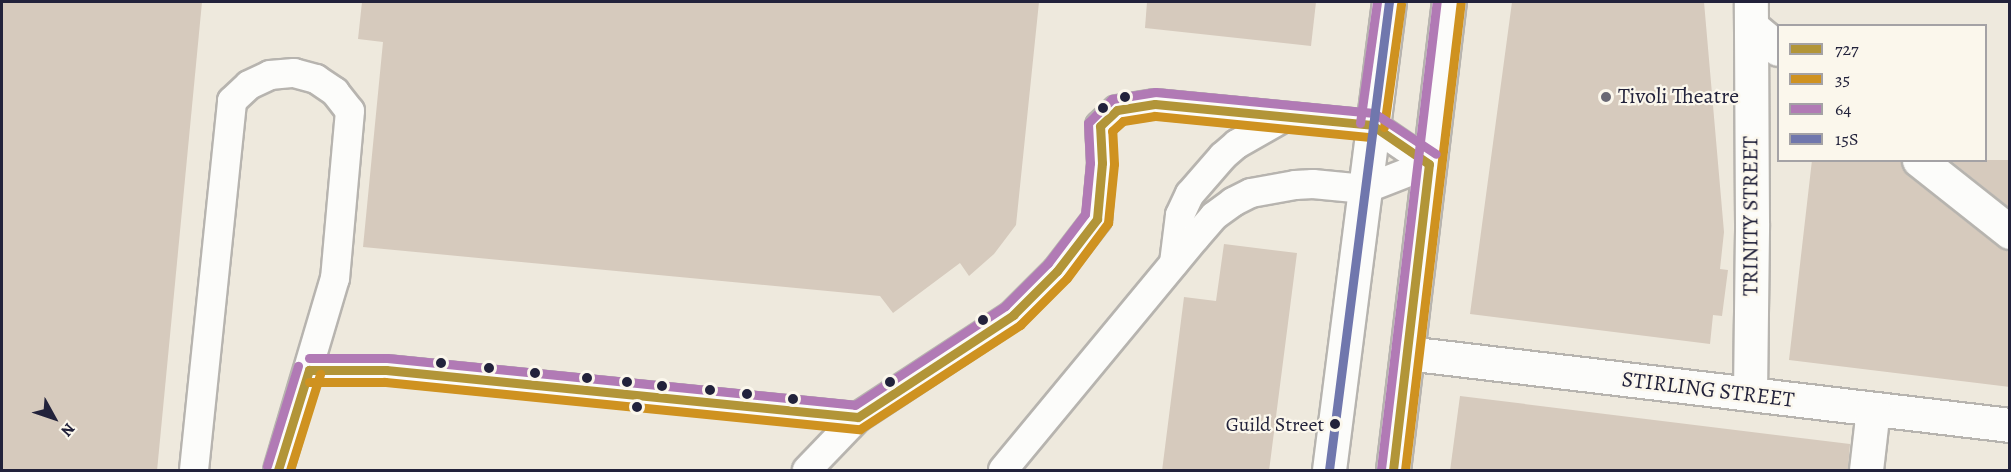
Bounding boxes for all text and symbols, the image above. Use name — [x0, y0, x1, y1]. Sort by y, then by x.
legend — [1777, 24, 1987, 162]
text: 727 — [1835, 37, 1859, 61]
text: 35 — [1835, 67, 1850, 91]
place label: Tivoli Theatre — [1618, 84, 1739, 110]
marker: Tivoli Theatre — [1599, 90, 1613, 104]
unlabelled marker — [1119, 91, 1131, 103]
text: 64 — [1835, 97, 1851, 121]
unlabelled marker — [1097, 102, 1109, 114]
text: 15S — [1835, 127, 1858, 151]
street label: TRINITY STREET — [1738, 136, 1764, 296]
unlabelled marker — [977, 314, 989, 326]
unlabelled marker — [435, 357, 447, 369]
unlabelled marker — [483, 362, 495, 374]
street label: STIRLING STREET — [1620, 366, 1796, 414]
unlabelled marker — [529, 367, 541, 379]
unlabelled marker — [581, 372, 593, 384]
unlabelled marker — [621, 376, 633, 388]
unlabelled marker — [884, 376, 896, 388]
unlabelled marker — [656, 380, 668, 392]
unlabelled marker — [704, 384, 716, 396]
north arrow — [24, 388, 84, 448]
unlabelled marker — [741, 388, 753, 400]
unlabelled marker — [787, 393, 799, 405]
unlabelled marker — [631, 401, 643, 413]
place label: Guild Street — [1226, 412, 1324, 436]
text: N — [56, 418, 80, 441]
marker: Guild Street — [1329, 418, 1341, 430]

